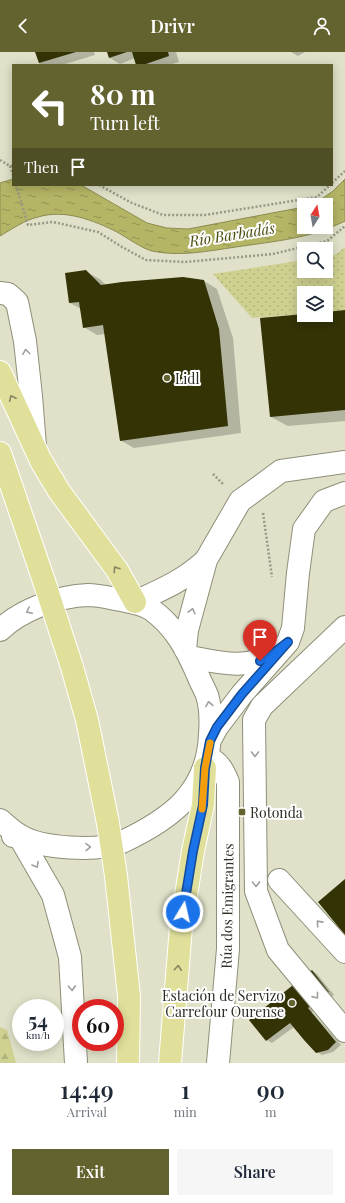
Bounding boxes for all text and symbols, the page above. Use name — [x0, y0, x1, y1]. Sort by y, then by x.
text: Drivr — [150, 14, 195, 38]
icon: back — [12, 15, 34, 37]
icon: person — [311, 15, 333, 37]
text: 80 m — [90, 75, 156, 112]
icon: left — [24, 80, 76, 132]
text: Turn left — [90, 111, 160, 135]
icon: arrive — [67, 156, 89, 178]
text: Then — [24, 157, 59, 177]
north arrow — [297, 198, 333, 234]
map controls — [297, 198, 333, 322]
water label: Río Barbadás — [187, 217, 277, 251]
button: search — [297, 242, 333, 278]
button: layers — [297, 286, 333, 322]
one-way arrow — [22, 348, 31, 355]
place label: Lidl — [175, 369, 199, 388]
marker: Lidl — [162, 373, 172, 383]
one-way arrow — [9, 395, 17, 403]
one-way arrow — [113, 566, 120, 573]
one-way arrow — [26, 606, 33, 614]
one-way arrow — [187, 608, 195, 614]
pin — [243, 620, 277, 661]
icon: arrive — [249, 626, 271, 648]
one-way arrow — [205, 701, 213, 707]
one-way arrow — [251, 751, 259, 757]
place label: Rotonda — [250, 803, 303, 822]
marker: Rotonda — [237, 807, 247, 817]
one-way arrow — [85, 843, 91, 852]
street label: Rúa dos Emigrantes — [216, 843, 238, 969]
one-way arrow — [31, 861, 38, 868]
one-way arrow — [252, 881, 260, 887]
position arrow — [162, 891, 204, 933]
one-way arrow — [316, 920, 323, 928]
one-way arrow — [173, 965, 182, 971]
one-way arrow — [67, 985, 76, 991]
place label: Estación de Servizo Carrefour Ourense — [162, 986, 284, 1021]
one-way arrow — [312, 992, 319, 999]
marker: Estación de Servizo Carrefour Ourense — [287, 998, 297, 1008]
speed limit sign: 60 — [72, 999, 124, 1051]
text: 54 — [28, 1006, 48, 1033]
text: km/h — [26, 1028, 50, 1042]
text: 14:49 — [60, 1073, 114, 1105]
text: 1 — [181, 1073, 190, 1105]
text: 90 — [257, 1073, 285, 1105]
text: Arrival — [67, 1103, 107, 1120]
text: min — [174, 1103, 197, 1120]
text: m — [265, 1103, 277, 1120]
button: Exit — [12, 1149, 169, 1195]
button: Share — [177, 1149, 333, 1195]

